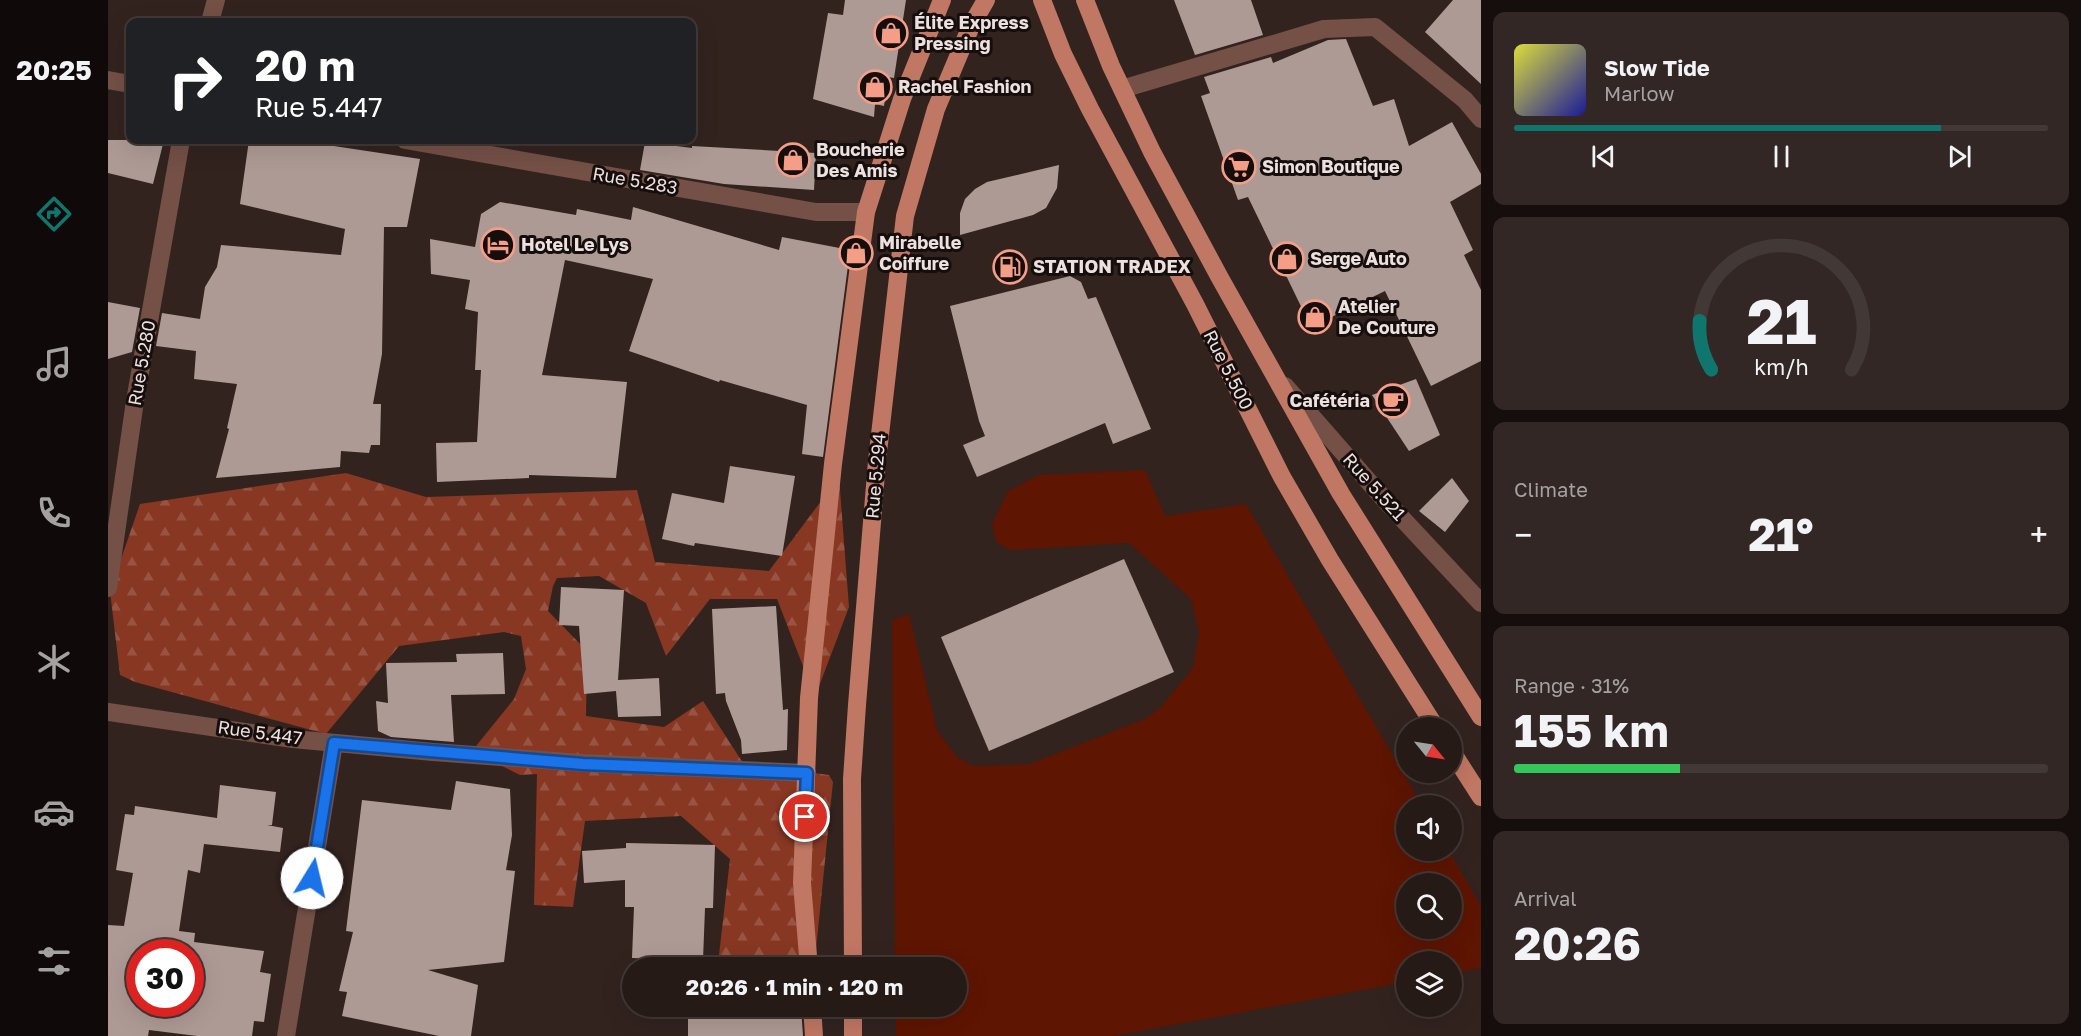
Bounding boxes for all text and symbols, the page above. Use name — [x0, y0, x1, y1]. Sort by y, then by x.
place label: Élite Express Pressing — [914, 11, 1029, 54]
shop icon: Élite Express Pressing — [873, 15, 909, 51]
text: 20 m — [255, 40, 355, 90]
icon: right — [156, 42, 234, 120]
text: 20:25 — [16, 54, 92, 86]
text: Slow Tide — [1604, 54, 1710, 81]
shop icon: Rachel Fashion — [857, 69, 893, 105]
place label: Rachel Fashion — [898, 75, 1032, 97]
text: Marlow — [1604, 81, 1675, 105]
text: Rue 5.447 — [255, 91, 383, 123]
place label: Boucherie Des Amis — [816, 138, 905, 181]
icon: previous — [1587, 140, 1620, 173]
icon: pause — [1765, 140, 1798, 173]
icon: next — [1943, 140, 1976, 173]
shop icon: Boucherie Des Amis — [775, 142, 811, 178]
supermarket icon: Simon Boutique — [1221, 149, 1257, 185]
place label: Simon Boutique — [1262, 155, 1400, 177]
street label: Rue 5.283 — [591, 162, 679, 198]
icon: directions — [33, 193, 75, 235]
hotel icon: Hotel Le Lys — [480, 227, 516, 263]
place label: Mirabelle Coiffure — [879, 231, 962, 274]
place label: Hotel Le Lys — [521, 233, 629, 255]
shop icon: Mirabelle Coiffure — [838, 235, 874, 271]
shop icon: Serge Auto — [1269, 241, 1305, 277]
place label: Serge Auto — [1310, 247, 1407, 269]
fuel station icon: STATION TRADEX — [992, 249, 1028, 285]
place label: STATION TRADEX — [1033, 255, 1191, 277]
text: 21 — [1746, 283, 1816, 358]
place label: Atelier De Couture — [1338, 295, 1436, 338]
shop icon: Atelier De Couture — [1297, 299, 1333, 335]
street label: Rue 5.280 — [123, 319, 159, 407]
street label: Rue 5.500 — [1199, 326, 1258, 413]
icon: music — [33, 343, 75, 385]
text: km/h — [1754, 355, 1808, 381]
cafe icon: Cafétéria — [1375, 383, 1411, 419]
place label: Cafétéria — [1290, 389, 1370, 411]
street label: Rue 5.294 — [860, 432, 890, 520]
street label: Rue 5.521 — [1339, 448, 1411, 525]
text: Climate — [1514, 477, 1588, 501]
icon: phone — [33, 492, 75, 534]
text: 21° — [1748, 507, 1814, 561]
text: − — [1514, 515, 1532, 554]
text: + — [2030, 515, 2048, 554]
icon: climate — [33, 641, 75, 683]
text: Range · 31% — [1514, 673, 1629, 697]
text: 155 km — [1514, 703, 1669, 757]
street label: Rue 5.447 — [216, 715, 304, 749]
north arrow — [1396, 717, 1462, 783]
map controls — [1396, 717, 1462, 1017]
icon: car — [33, 791, 75, 833]
pin — [779, 791, 830, 842]
button: sound — [1396, 795, 1462, 861]
icon: arrive — [788, 800, 821, 833]
position arrow — [280, 846, 344, 910]
button: search — [1396, 873, 1462, 939]
text: Arrival — [1514, 886, 1577, 910]
text: 20:26 — [1514, 916, 1641, 970]
speed limit sign: 30 — [126, 939, 204, 1017]
icon: filters — [33, 940, 75, 982]
button: layers — [1396, 951, 1462, 1017]
text: 20:26 · 1 min · 120 m — [686, 973, 903, 1000]

